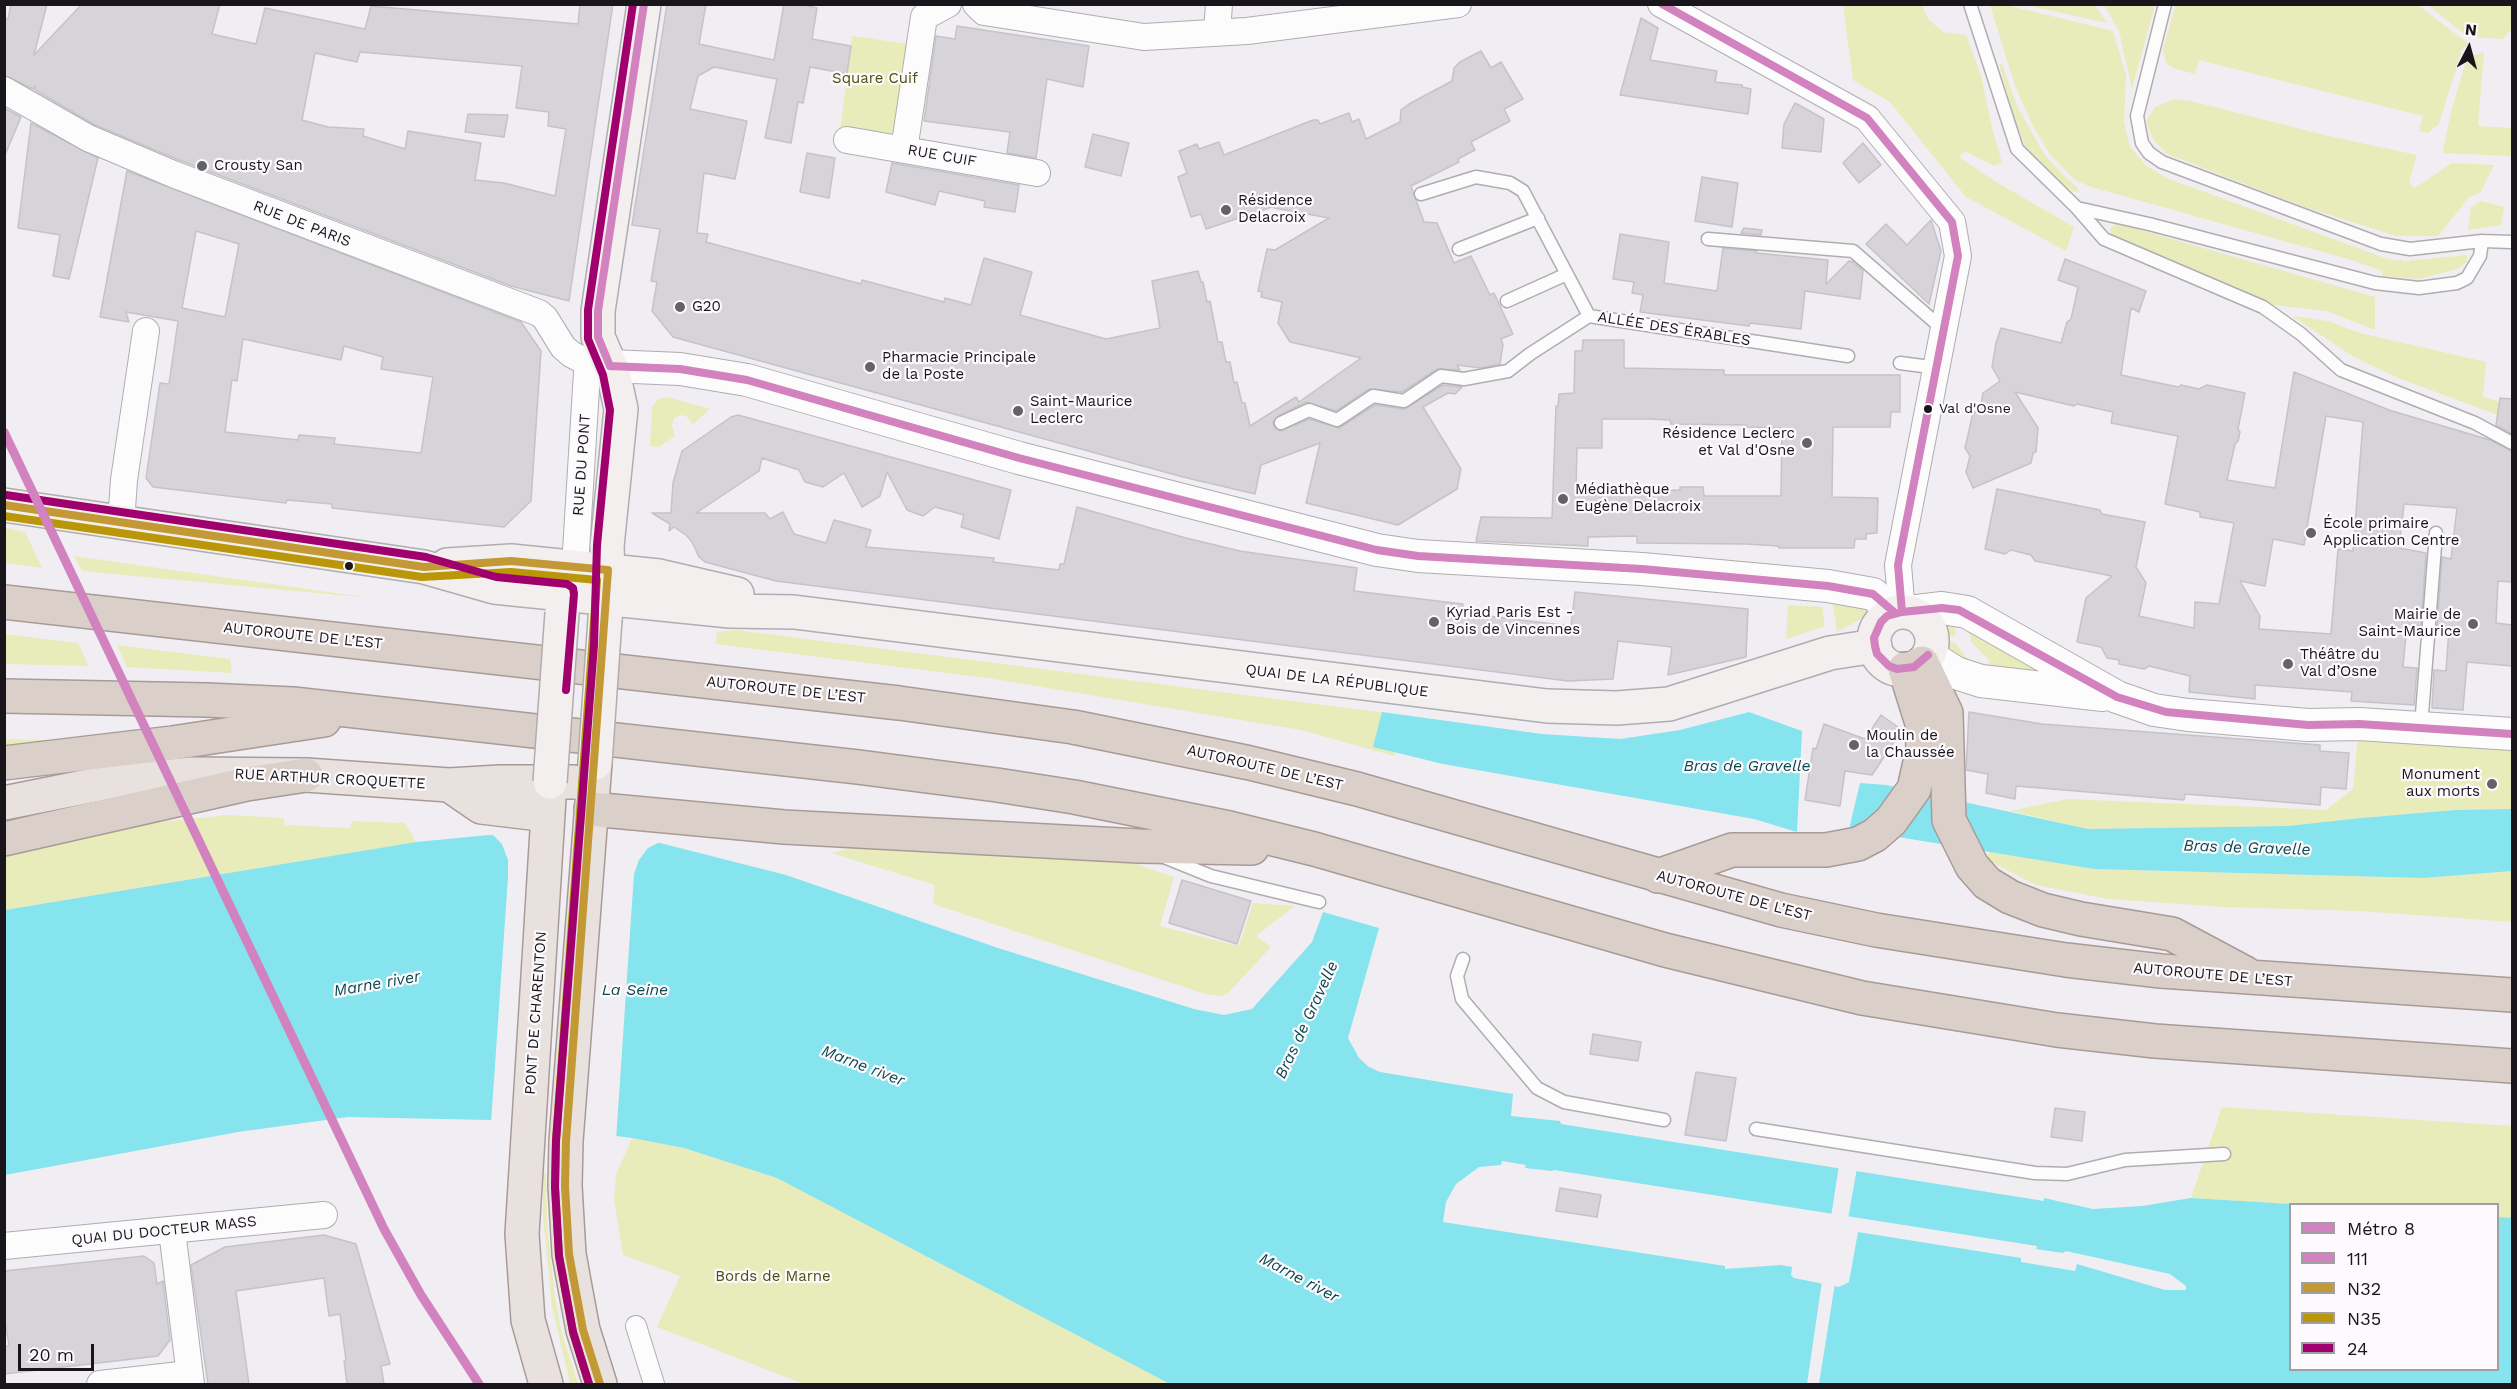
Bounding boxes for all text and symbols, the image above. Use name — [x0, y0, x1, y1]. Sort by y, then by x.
north arrow — [2439, 18, 2499, 78]
text: N — [2464, 20, 2478, 40]
park label: Square Cuif — [832, 70, 918, 88]
street label: RUE CUIF — [906, 141, 978, 171]
place label: Crousty San — [214, 157, 303, 175]
marker: Crousty San — [195, 159, 209, 173]
place label: Résidence Delacroix — [1238, 192, 1313, 227]
street label: RUE DE PARIS — [251, 197, 353, 251]
marker: Résidence Delacroix — [1219, 203, 1233, 217]
place label: G20 — [692, 298, 721, 316]
marker: G20 — [673, 300, 687, 314]
street label: ALLÉE DES ÉRABLES — [1596, 308, 1752, 350]
place label: Pharmacie Principale de la Poste — [882, 349, 1036, 384]
marker: Pharmacie Principale de la Poste — [863, 360, 877, 374]
place label: Saint-Maurice Leclerc — [1030, 393, 1133, 428]
place label: Val d'Osne — [1939, 401, 2011, 417]
marker: Val d'Osne — [1922, 403, 1934, 415]
marker: Saint-Maurice Leclerc — [1011, 404, 1025, 418]
street label: RUE DU PONT — [569, 413, 595, 517]
place label: Résidence Leclerc et Val d'Osne — [1662, 425, 1795, 460]
marker: Résidence Leclerc et Val d'Osne — [1800, 436, 1814, 450]
place label: Médiathèque Eugène Delacroix — [1575, 481, 1701, 516]
marker: Médiathèque Eugène Delacroix — [1556, 492, 1570, 506]
place label: École primaire Application Centre — [2323, 515, 2459, 550]
marker: École primaire Application Centre — [2304, 526, 2318, 540]
unlabelled marker — [343, 560, 355, 572]
place label: Kyriad Paris Est - Bois de Vincennes — [1446, 604, 1580, 639]
place label: Mairie de Saint-Maurice — [2358, 606, 2461, 641]
marker: Kyriad Paris Est - Bois de Vincennes — [1427, 615, 1441, 629]
marker: Mairie de Saint-Maurice — [2466, 617, 2480, 631]
street label: AUTOROUTE DE L’EST — [223, 619, 383, 653]
place label: Théâtre du Val d’Osne — [2300, 646, 2379, 681]
marker: Théâtre du Val d’Osne — [2281, 657, 2295, 671]
street label: QUAI DE LA RÉPUBLIQUE — [1244, 661, 1430, 701]
street label: AUTOROUTE DE L’EST — [706, 673, 866, 707]
place label: Moulin de la Chaussée — [1866, 727, 1955, 762]
marker: Moulin de la Chaussée — [1847, 738, 1861, 752]
street label: AUTOROUTE DE L’EST — [1185, 741, 1345, 795]
water label: Bras de Gravelle — [1683, 756, 1811, 776]
street label: RUE ARTHUR CROQUETTE — [234, 765, 426, 793]
place label: Monument aux morts — [2401, 766, 2480, 801]
marker: Monument aux morts — [2485, 777, 2499, 791]
water label: Bras de Gravelle — [2183, 836, 2311, 860]
street label: AUTOROUTE DE L’EST — [1655, 867, 1813, 925]
street label: PONT DE CHARENTON — [521, 931, 551, 1095]
water label: Bras de Gravelle — [1271, 958, 1343, 1082]
street label: AUTOROUTE DE L’EST — [2133, 959, 2293, 991]
water label: Marne river — [332, 967, 422, 1001]
water label: La Seine — [602, 980, 668, 1000]
water label: Marne river — [819, 1041, 907, 1091]
legend — [2289, 1203, 2499, 1371]
street label: QUAI DU DOCTEUR MASS — [71, 1212, 257, 1250]
text: Métro 8 — [2347, 1218, 2415, 1239]
text: 111 — [2347, 1248, 2368, 1269]
water label: Marne river — [1256, 1249, 1342, 1307]
park label: Bords de Marne — [715, 1268, 831, 1286]
text: N32 — [2347, 1278, 2381, 1299]
text: N35 — [2347, 1308, 2381, 1329]
scale bar — [21, 1332, 98, 1370]
text: 24 — [2347, 1338, 2368, 1359]
text: 20 m — [29, 1344, 74, 1365]

